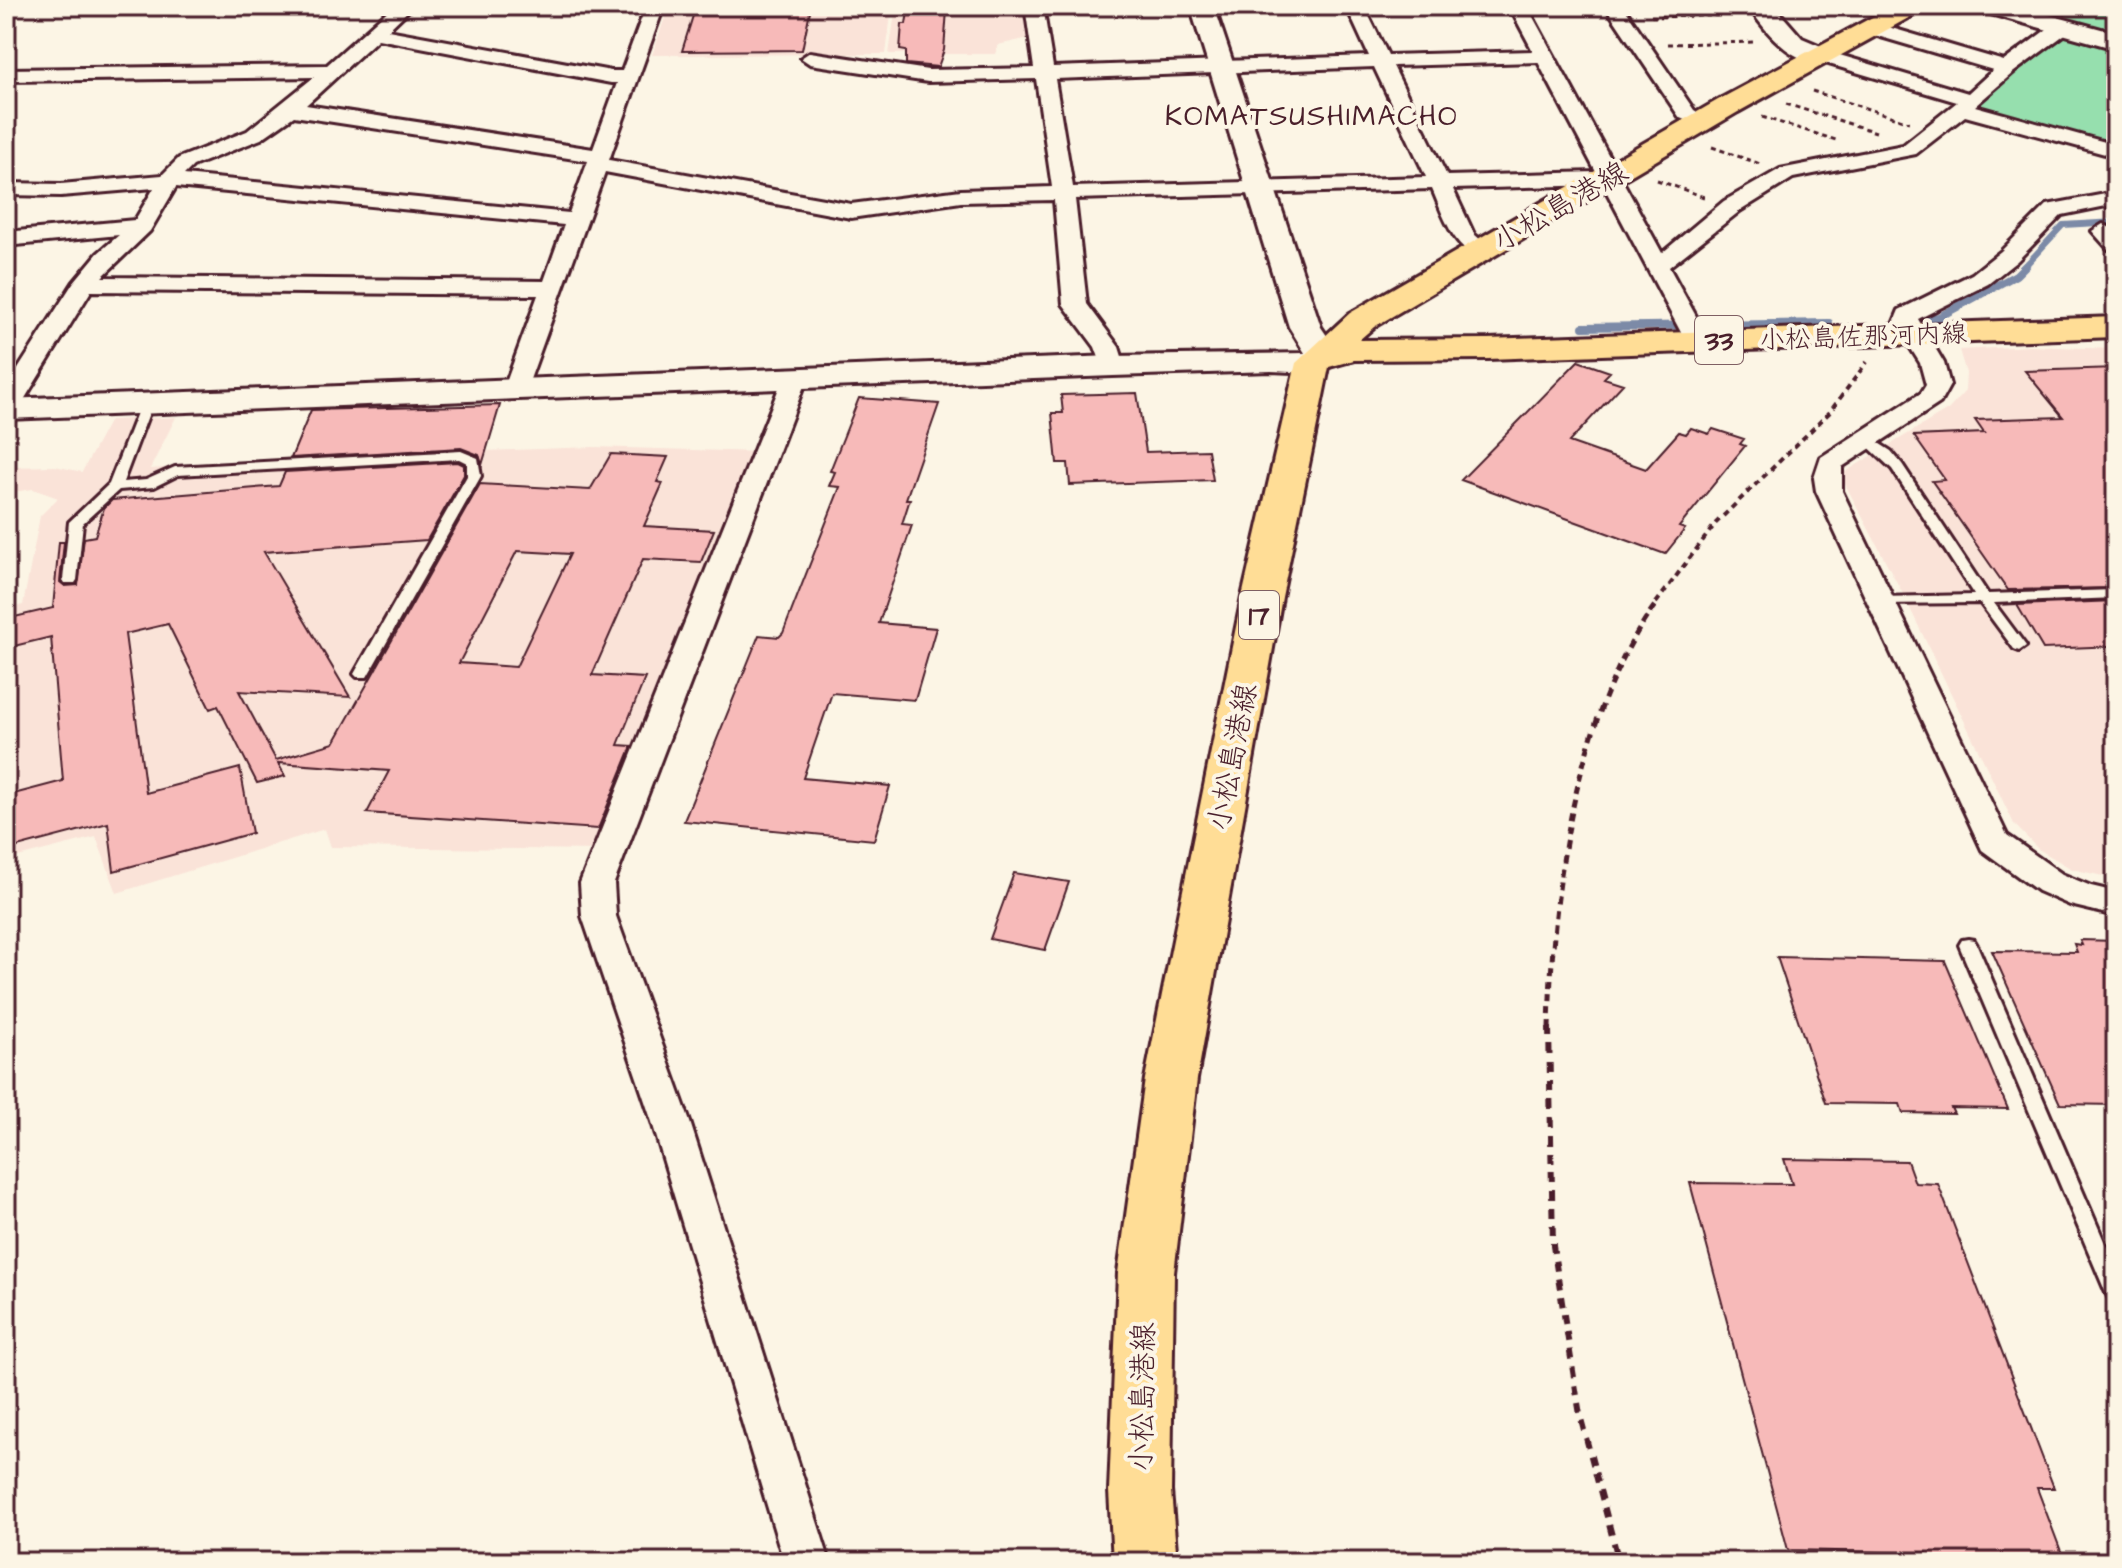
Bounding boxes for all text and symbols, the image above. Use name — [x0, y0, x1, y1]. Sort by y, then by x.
district label: KOMATSUSHIMACHO — [1165, 97, 1459, 136]
street label: 小松島港線 — [1485, 151, 1636, 263]
street label: 小松島佐那河内線 — [1758, 315, 1968, 359]
road number: 33 — [1695, 316, 1743, 364]
road number: 17 — [1239, 591, 1279, 639]
street label: 小松島港線 — [1198, 680, 1268, 835]
street label: 小松島港線 — [1121, 1322, 1165, 1472]

